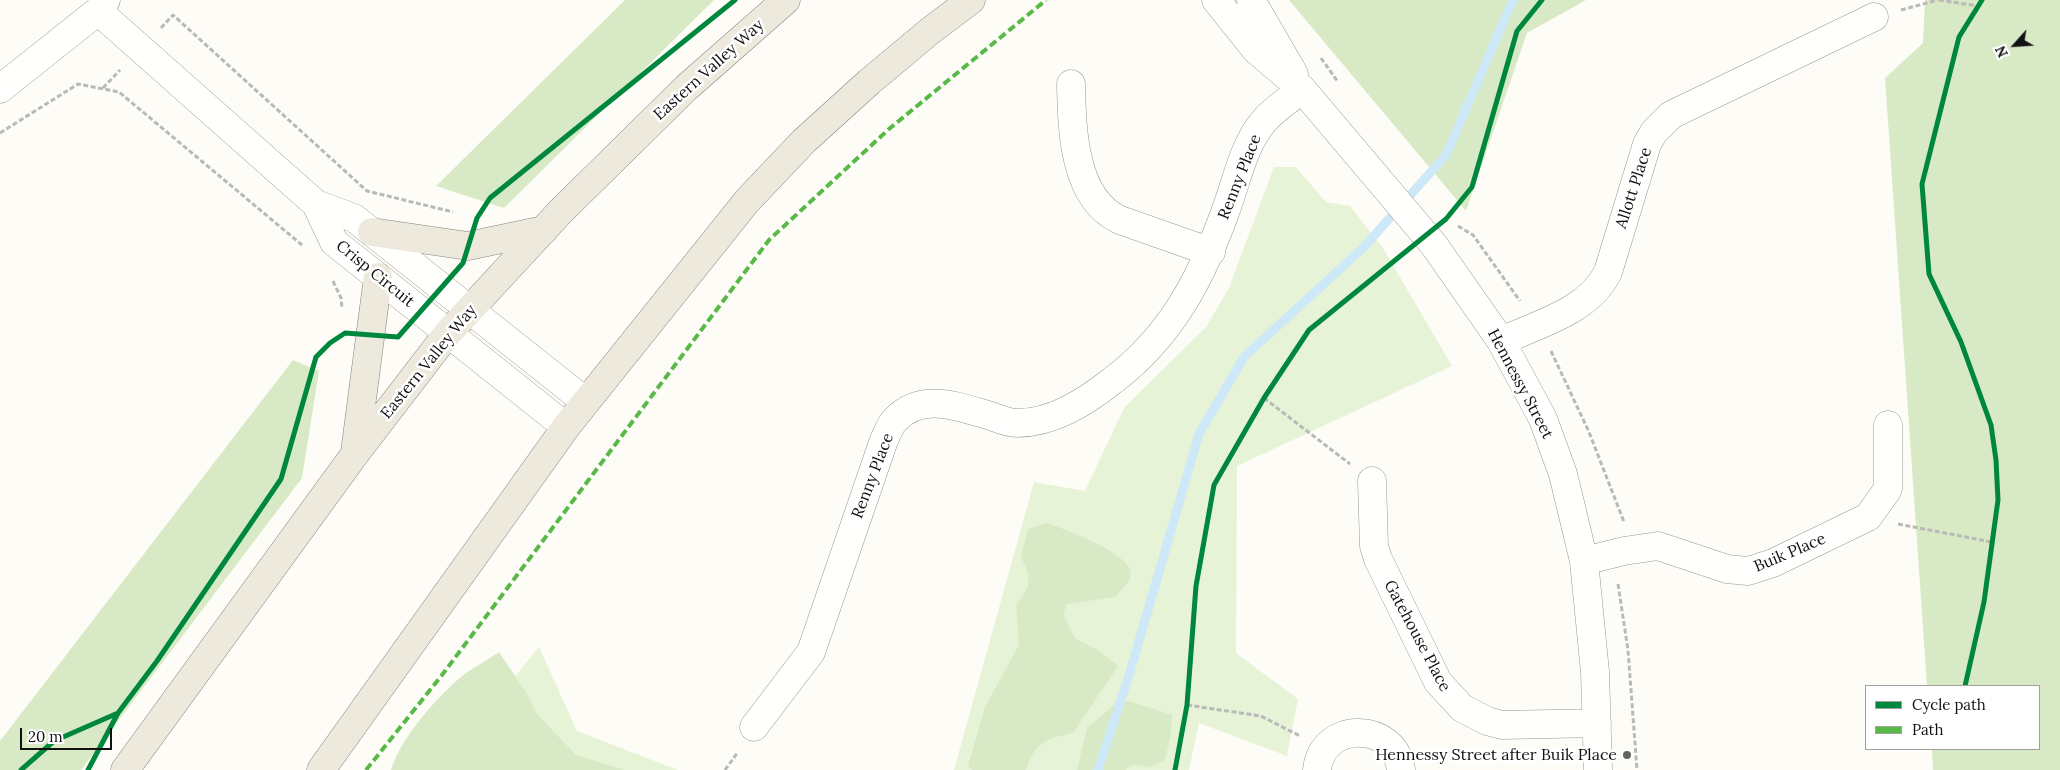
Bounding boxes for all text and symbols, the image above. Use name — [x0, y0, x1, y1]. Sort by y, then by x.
street label: Eastern Valley Way — [650, 16, 768, 124]
north arrow — [1990, 20, 2040, 70]
text: N — [1991, 43, 2012, 60]
street label: Renny Place — [1214, 132, 1266, 222]
street label: Allott Place — [1612, 145, 1656, 231]
street label: Crisp Circuit — [332, 237, 418, 311]
street label: Eastern Valley Way — [377, 301, 481, 423]
street label: Hennessy Street — [1483, 326, 1557, 442]
street label: Renny Place — [848, 431, 898, 521]
street label: Buik Place — [1751, 529, 1829, 577]
street label: Gatehouse Place — [1380, 577, 1454, 695]
legend — [1865, 685, 2040, 750]
text: Cycle path — [1912, 695, 1986, 714]
scale bar — [22, 718, 115, 750]
text: Path — [1912, 720, 1943, 739]
text: 20 m — [28, 727, 63, 746]
place label: Hennessy Street after Buik Place — [1375, 745, 1617, 765]
marker: Hennessy Street after Buik Place — [1621, 749, 1633, 761]

